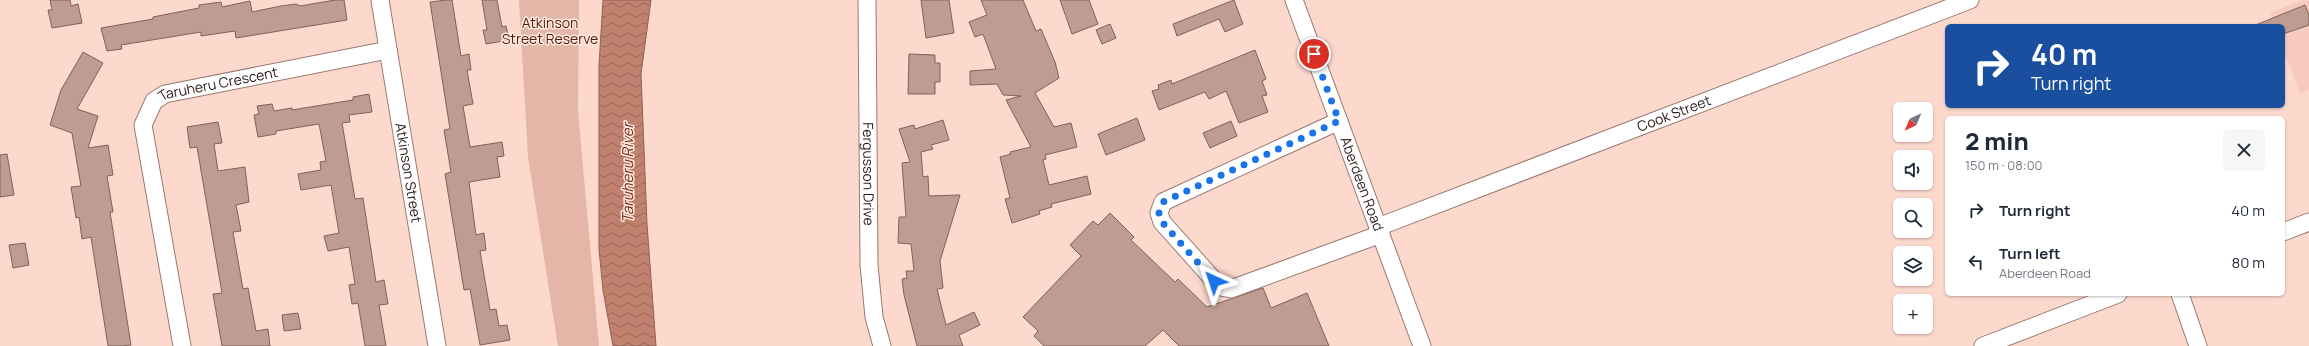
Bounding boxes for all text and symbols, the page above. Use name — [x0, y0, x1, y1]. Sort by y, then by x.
park label: Atkinson Street Reserve — [502, 13, 598, 48]
text: 40 m — [2031, 35, 2097, 73]
pin — [1297, 37, 1331, 71]
icon: right — [1965, 40, 2017, 92]
icon: arrive — [1303, 43, 1325, 65]
street label: Taruheru Crescent — [154, 62, 280, 105]
text: Turn right — [2031, 71, 2112, 95]
street label: Cook Street — [1634, 90, 1714, 136]
north arrow — [1893, 102, 1933, 142]
map controls — [1893, 102, 1933, 334]
water label: Taruheru River — [617, 120, 638, 223]
street label: Atkinson Street — [391, 121, 427, 224]
street label: Fergusson Drive — [859, 122, 879, 226]
text: 2 min — [1965, 124, 2029, 157]
button: close — [2223, 129, 2265, 171]
street label: Aberdeen Road — [1336, 134, 1389, 233]
button: sound — [1893, 150, 1933, 190]
text: 150 m · 08:00 — [1965, 156, 2043, 174]
button: search — [1893, 198, 1933, 238]
icon: right — [1965, 199, 1987, 221]
text: Turn right — [1999, 200, 2070, 221]
text: 40 m — [2231, 200, 2265, 221]
text: Turn left — [1999, 243, 2061, 264]
button: layers — [1893, 246, 1933, 286]
icon: left — [1965, 251, 1987, 273]
text: 80 m — [2231, 252, 2265, 273]
position arrow — [1193, 260, 1235, 302]
text: Aberdeen Road — [1999, 264, 2091, 282]
button: + — [1893, 294, 1933, 334]

